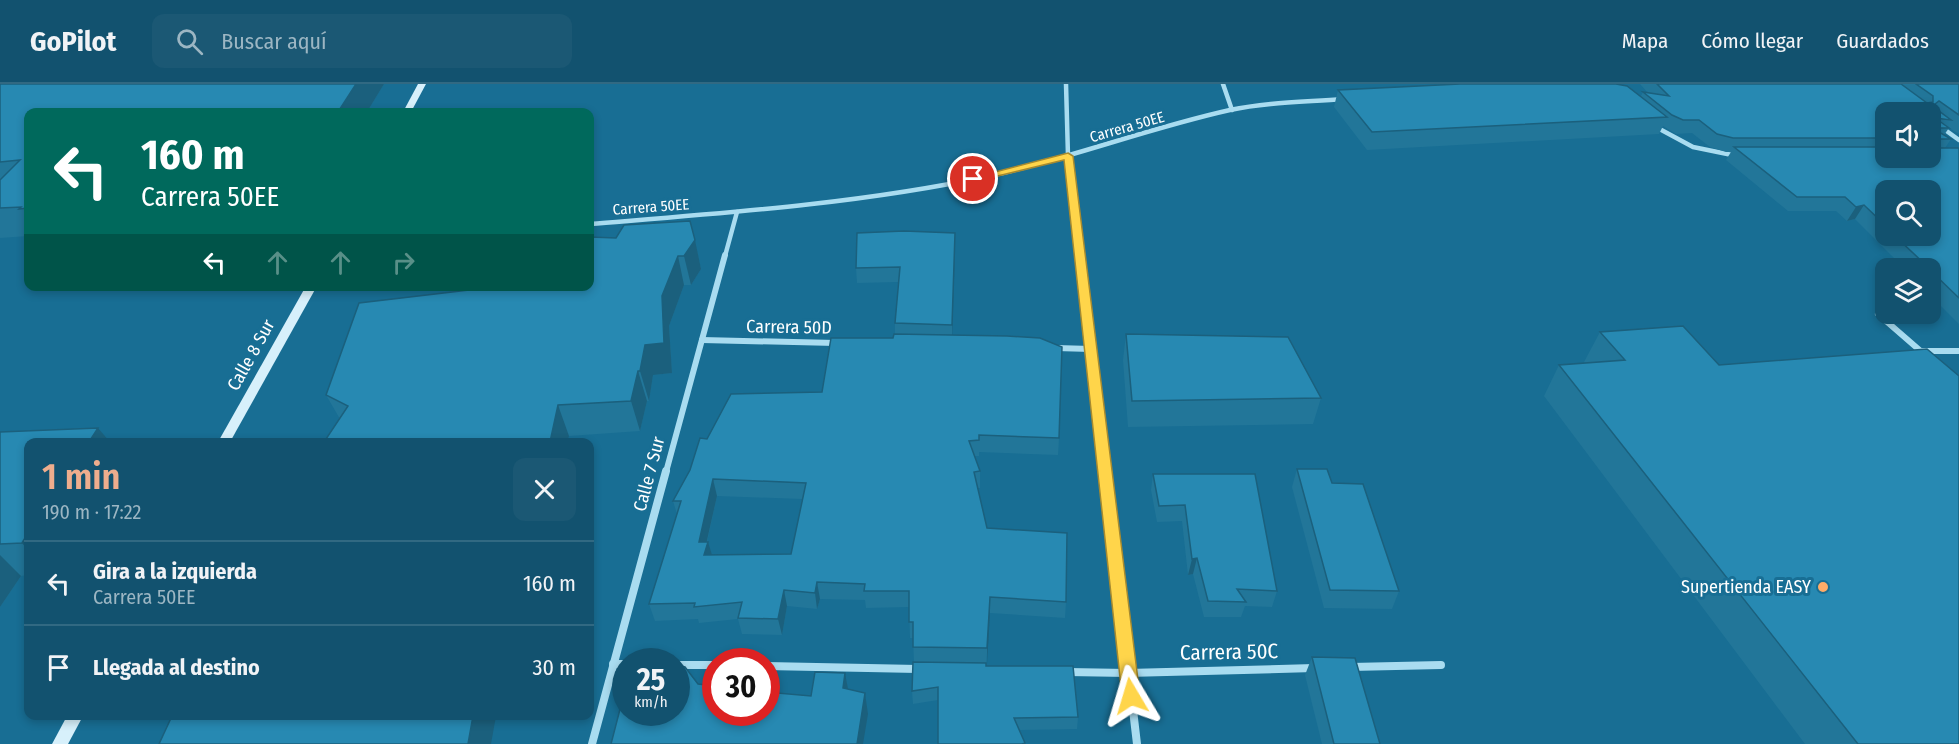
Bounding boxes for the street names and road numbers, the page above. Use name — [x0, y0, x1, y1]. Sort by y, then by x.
street label: Carrera 50EE — [1088, 108, 1166, 146]
street label: Carrera 50EE — [612, 195, 690, 219]
street label: Calle 8 Sur — [222, 315, 280, 394]
street label: Carrera 50D — [746, 315, 832, 339]
street label: Calle 7 Sur — [629, 434, 670, 514]
street label: Carrera 50C — [1180, 638, 1279, 666]

